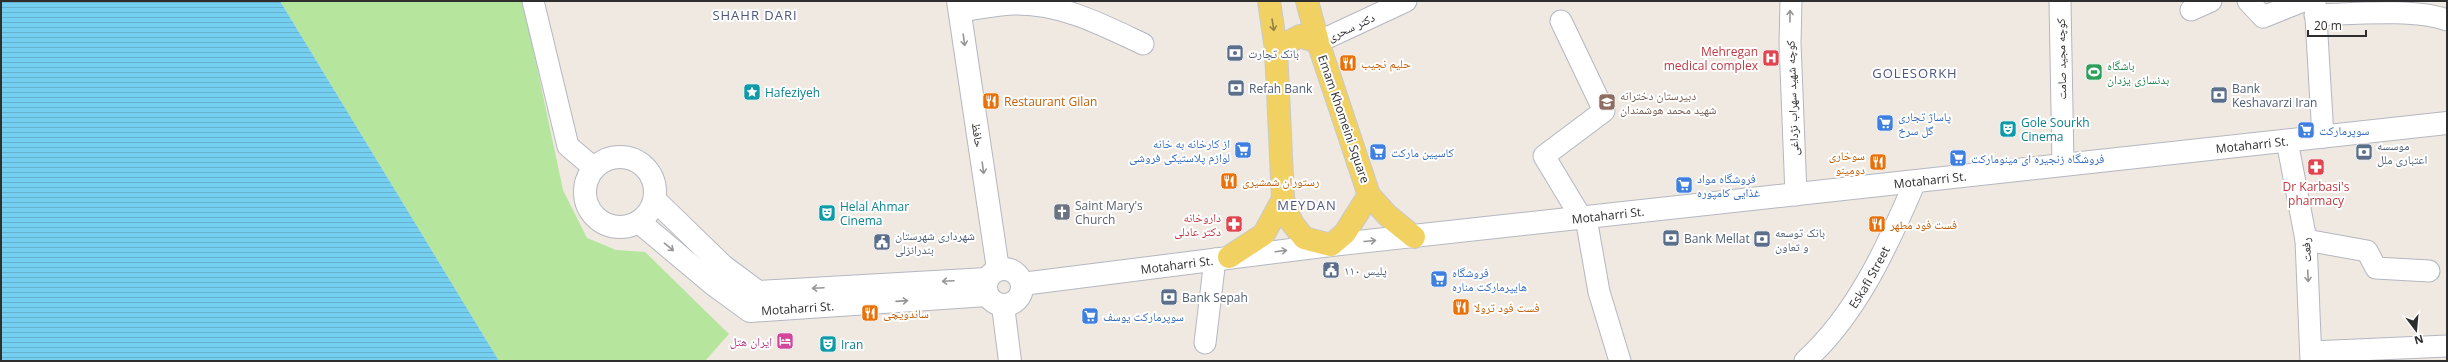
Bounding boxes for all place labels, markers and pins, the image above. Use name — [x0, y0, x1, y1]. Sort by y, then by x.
bank icon: بانک تجارت — [1225, 43, 1245, 63]
place label: Mehregan medical complex — [1664, 43, 1759, 74]
place label: بانک تجارت — [1248, 45, 1299, 62]
hospital icon: Mehregan medical complex — [1761, 48, 1781, 68]
restaurant icon: حلیم نجیب — [1338, 53, 1358, 73]
place label: حلیم نجیب — [1361, 55, 1411, 72]
place label: باشگاه بدنسازی یزدان — [2107, 57, 2169, 88]
sports icon: باشگاه بدنسازی یزدان — [2084, 62, 2104, 82]
bank icon: Refah Bank — [1226, 78, 1246, 98]
place label: Refah Bank — [1249, 80, 1313, 97]
place label: Bank Keshavarzi Iran — [2232, 80, 2317, 111]
place icon: Hafeziyeh — [742, 82, 762, 102]
place label: Hafeziyeh — [765, 84, 820, 101]
bank icon: Bank Keshavarzi Iran — [2209, 85, 2229, 105]
place label: دبیرستان دخترانه شهید محمد هوشمندان — [1620, 87, 1717, 118]
restaurant icon: Restaurant Gilan — [981, 91, 1001, 111]
school or university icon: دبیرستان دخترانه شهید محمد هوشمندان — [1597, 92, 1617, 112]
place label: Restaurant Gilan — [1004, 93, 1097, 110]
place label: پاساژ تجاری گل سرخ — [1898, 108, 1951, 139]
supermarket icon: پاساژ تجاری گل سرخ — [1875, 113, 1895, 133]
place label: Gole Sourkh Cinema — [2021, 114, 2090, 145]
theatre icon: Gole Sourkh Cinema — [1998, 119, 2018, 139]
supermarket icon: سوپرمارکت — [2296, 120, 2316, 140]
place label: سوپرمارکت — [2319, 122, 2370, 139]
place label: از کارخانه به خانه لوازم پلاستیکی فروشی — [1129, 135, 1230, 166]
place label: موسسه اعتباری ملل — [2377, 137, 2428, 168]
supermarket icon: از کارخانه به خانه لوازم پلاستیکی فروشی — [1233, 140, 1253, 160]
supermarket icon: کاسپین مارکت — [1368, 142, 1388, 162]
bank icon: موسسه اعتباری ملل — [2354, 142, 2374, 162]
place label: کاسپین مارکت — [1391, 144, 1454, 161]
place label: سوخاری دومینو — [1829, 147, 1865, 178]
supermarket icon: فروشگاه زنجیره ای مینومارکت — [1948, 148, 1968, 168]
place label: فروشگاه زنجیره ای مینومارکت — [1971, 150, 2104, 167]
restaurant icon: سوخاری دومینو — [1868, 152, 1888, 172]
pharmacy icon: Dr Karbasi's pharmacy — [2306, 157, 2326, 177]
place label: فروشگاه مواد غذایی کامپوره — [1697, 170, 1760, 201]
restaurant icon: رستوران شمشیری — [1219, 171, 1239, 191]
place label: رستوران شمشیری — [1242, 173, 1320, 190]
supermarket icon: فروشگاه مواد غذایی کامپوره — [1674, 175, 1694, 195]
place label: Dr Karbasi's pharmacy — [2283, 178, 2350, 209]
place label: Saint Mary's Church — [1075, 197, 1143, 228]
place label: Helal Ahmar Cinema — [840, 198, 909, 229]
church icon: Saint Mary's Church — [1052, 202, 1072, 222]
theatre icon: Helal Ahmar Cinema — [817, 203, 837, 223]
place label: داروخانه دکتر عادلی — [1174, 209, 1221, 240]
pharmacy icon: داروخانه دکتر عادلی — [1224, 214, 1244, 234]
restaurant icon: فست فود مطهر — [1867, 214, 1887, 234]
place label: فست فود مطهر — [1889, 216, 1957, 233]
place label: بانک توسعه و تعاون — [1775, 224, 1825, 255]
place label: شهرداری شهرستان بندرانزلی — [895, 227, 975, 258]
bank icon: Bank Mellat — [1661, 228, 1681, 248]
bank icon: بانک توسعه و تعاون — [1752, 229, 1772, 249]
place label: Bank Mellat — [1684, 230, 1750, 247]
public building icon: شهرداری شهرستان بندرانزلی — [872, 232, 892, 252]
public building icon: پلیس ۱۱۰ — [1321, 260, 1341, 280]
place label: پلیس ۱۱۰ — [1344, 262, 1387, 279]
place label: فروشگاه هایپرمارکت مناره — [1452, 264, 1527, 295]
supermarket icon: فروشگاه هایپرمارکت مناره — [1429, 269, 1449, 289]
bank icon: Bank Sepah — [1159, 287, 1179, 307]
place label: Bank Sepah — [1182, 289, 1248, 306]
restaurant icon: فست فود ترولا — [1451, 297, 1471, 317]
place label: فست فود ترولا — [1474, 299, 1539, 316]
restaurant icon: ساندویچی — [860, 303, 880, 323]
place label: ساندویچی — [883, 305, 929, 322]
supermarket icon: سوپرمارکت یوسف — [1080, 306, 1100, 326]
place label: سوپرمارکت یوسف — [1103, 308, 1184, 325]
hotel icon: ایران هتل — [775, 331, 795, 351]
place label: ایران هتل — [730, 333, 772, 350]
theatre icon: Iran — [818, 334, 838, 354]
place label: Iran — [841, 336, 863, 353]

